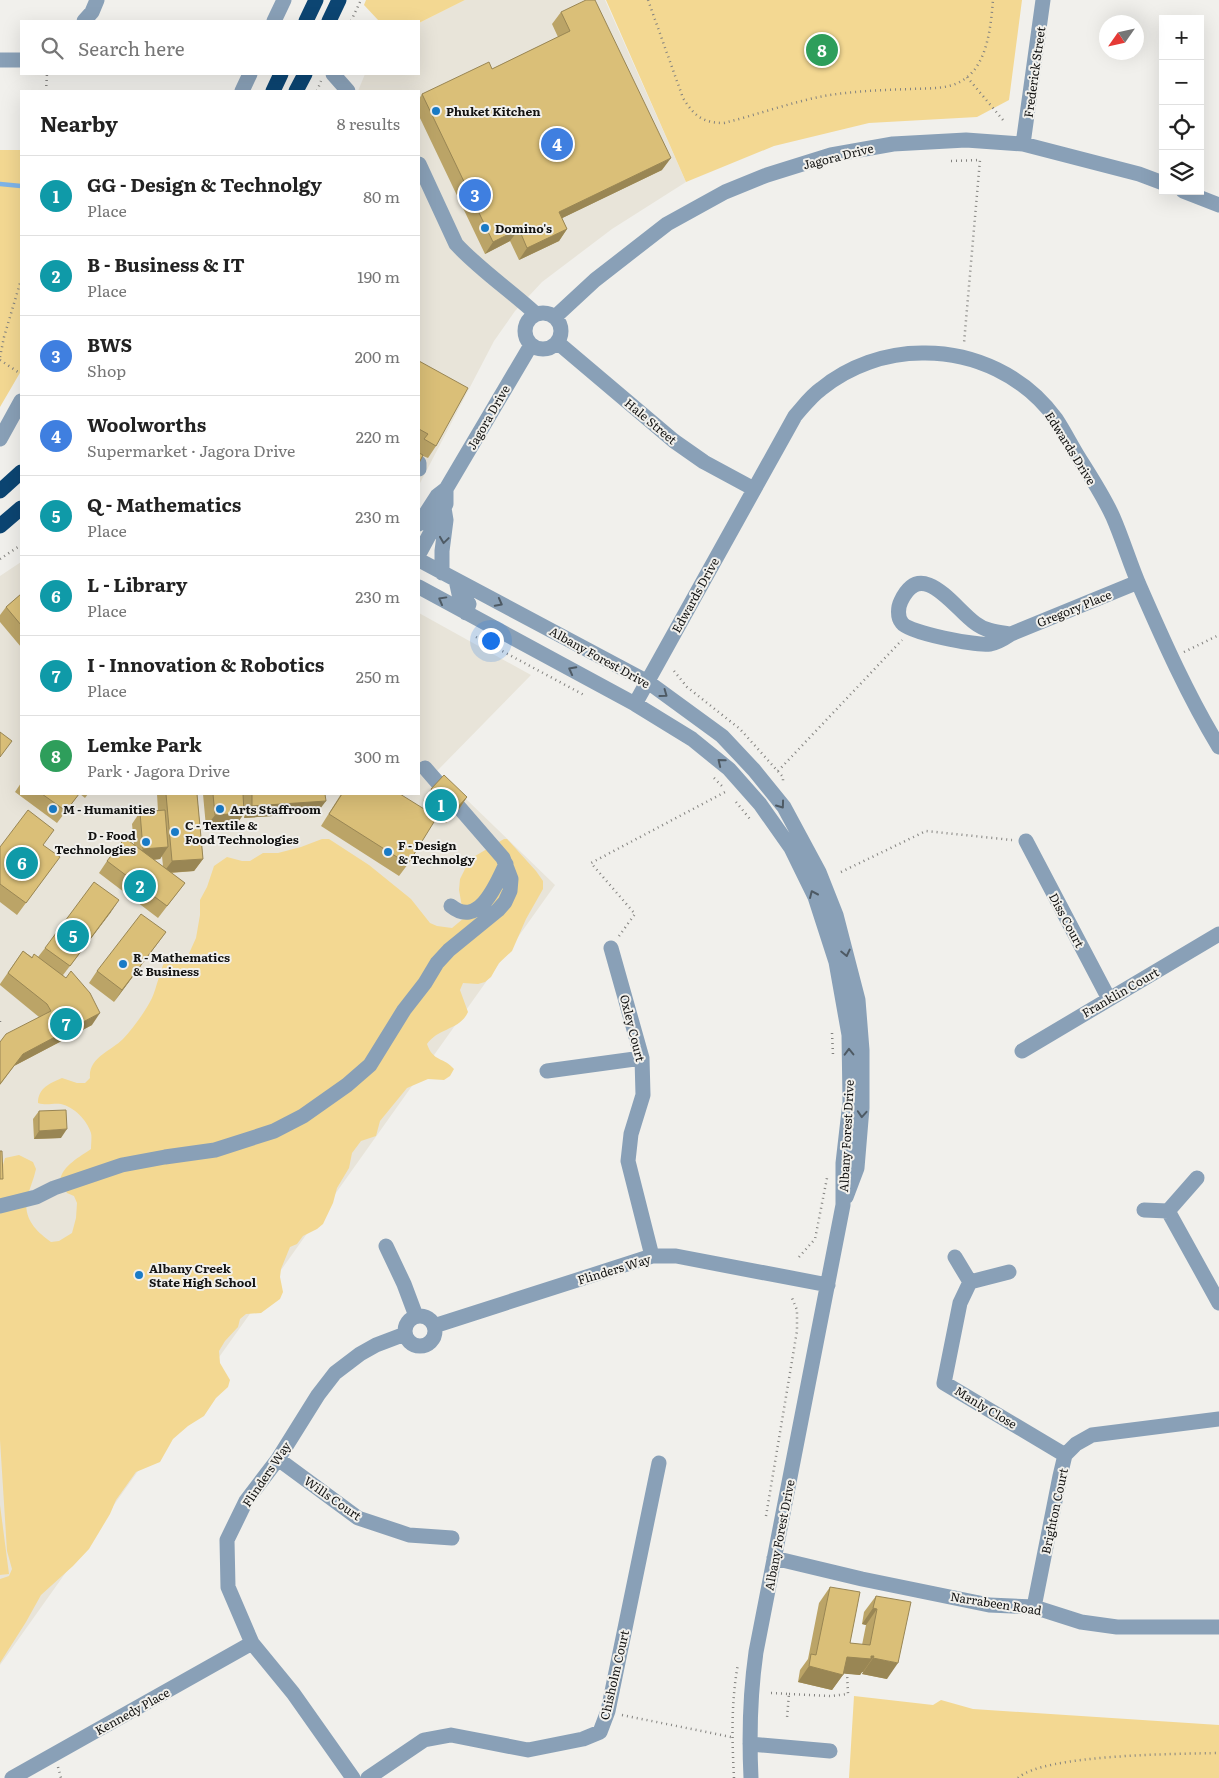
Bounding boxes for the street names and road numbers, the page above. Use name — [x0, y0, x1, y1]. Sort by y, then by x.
street label: Frederick Street — [1019, 25, 1049, 119]
street label: Jagora Drive — [801, 139, 875, 173]
street label: Jagora Drive — [462, 381, 514, 453]
street label: Hale Street — [621, 394, 681, 448]
street label: Edwards Drive — [1041, 408, 1101, 488]
street label: Edwards Drive — [667, 554, 723, 636]
street label: Gregory Place — [1034, 585, 1114, 631]
street label: Albany Forest Drive — [546, 622, 654, 692]
street label: Diss Court — [1045, 889, 1089, 951]
street label: Franklin Court — [1078, 963, 1162, 1021]
street label: Oxley Court — [616, 992, 650, 1064]
street label: Albany Forest Drive — [834, 1079, 858, 1193]
street label: Flinders Way — [575, 1249, 653, 1289]
street label: Manly Close — [951, 1381, 1021, 1433]
street label: Flinders Way — [237, 1438, 295, 1510]
street label: Brighton Court — [1036, 1466, 1072, 1556]
street label: Wills Court — [301, 1472, 365, 1524]
street label: Albany Forest Drive — [759, 1478, 799, 1592]
street label: Narrabeen Road — [949, 1587, 1044, 1619]
street label: Chisholm Court — [595, 1628, 633, 1722]
street label: Kennedy Place — [91, 1683, 173, 1739]

